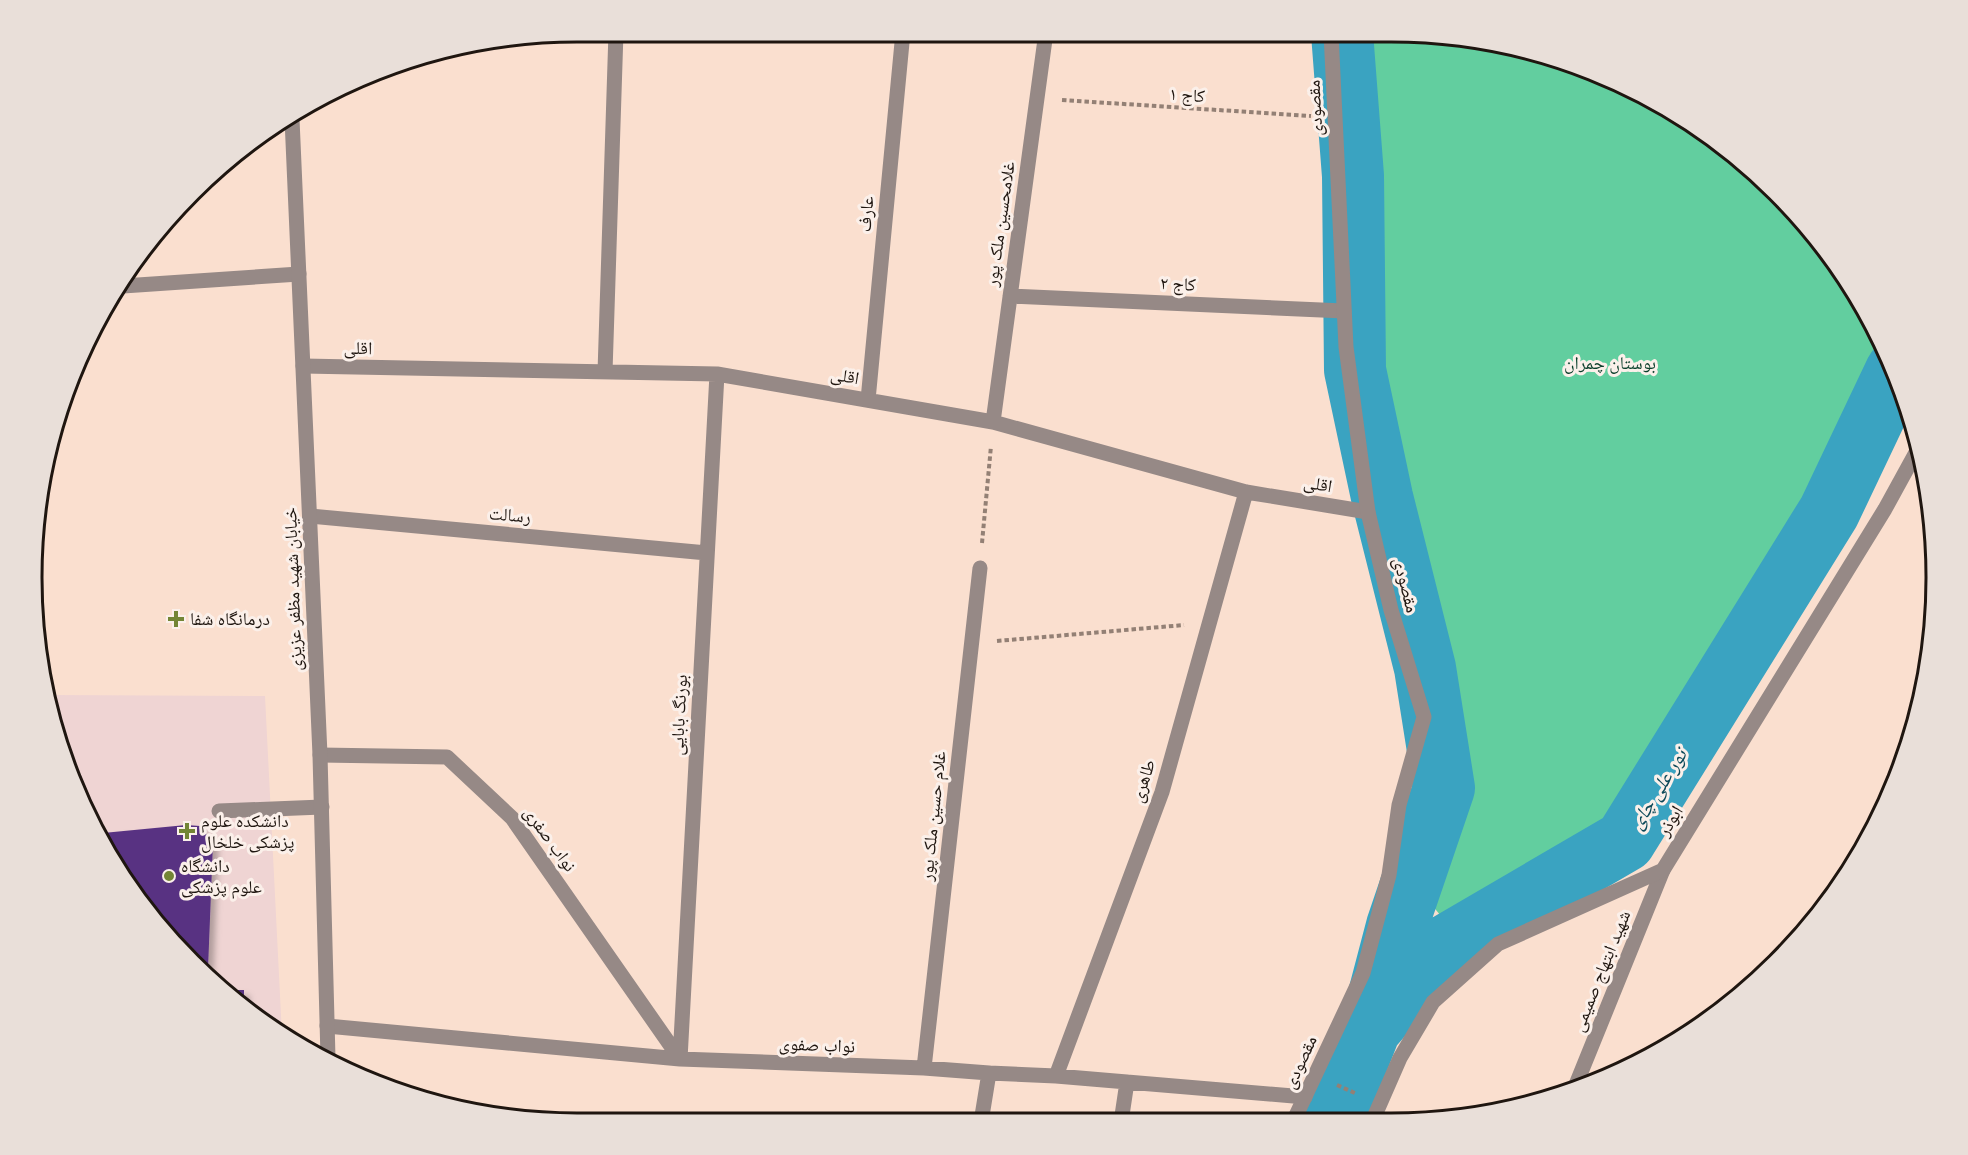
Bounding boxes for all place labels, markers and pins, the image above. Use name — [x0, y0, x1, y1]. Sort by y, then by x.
place label: درمانگاه شفا — [190, 608, 270, 630]
marker: درمانگاه شفا — [167, 610, 185, 628]
place label: دانشکده علوم پزشکی خلخال — [201, 810, 294, 853]
marker: دانشکده علوم پزشکی خلخال — [178, 822, 196, 840]
place label: دانشگاه علوم پزشکی — [181, 855, 262, 899]
marker: دانشگاه علوم پزشکی — [162, 869, 176, 883]

